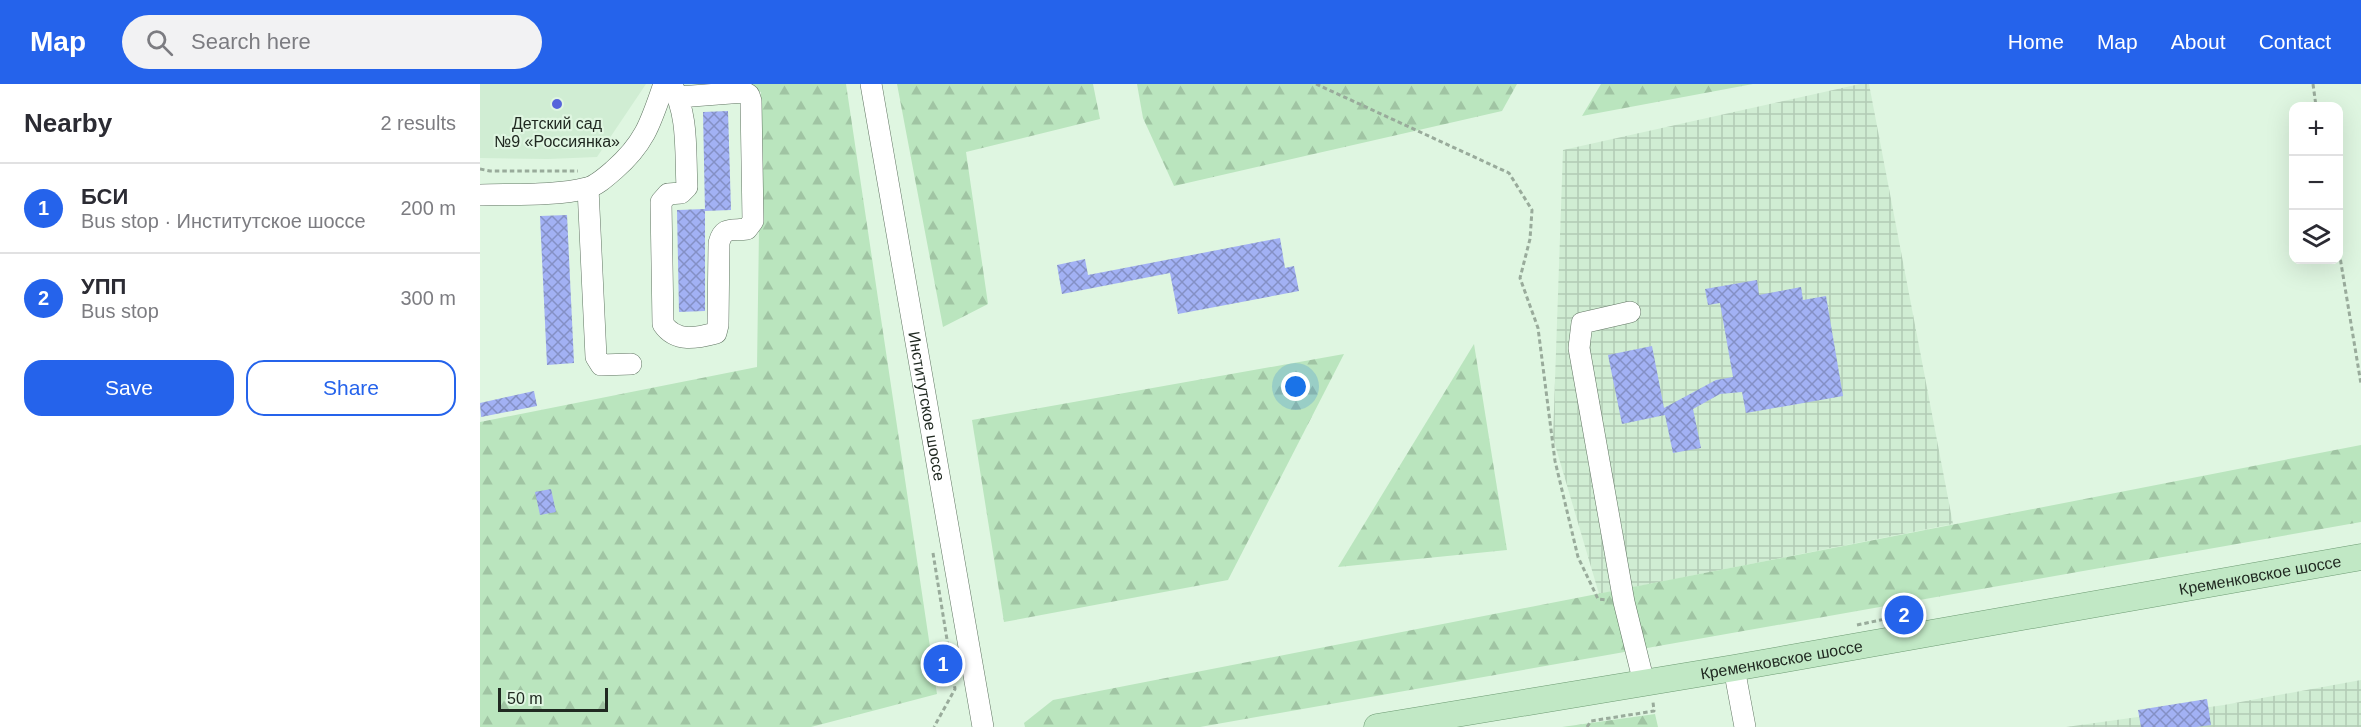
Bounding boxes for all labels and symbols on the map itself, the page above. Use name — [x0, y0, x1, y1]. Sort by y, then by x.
marker: Детcкий сад №9 «Россиянка» — [550, 97, 564, 111]
place label: Детcкий сад №9 «Россиянка» — [494, 115, 620, 150]
street label: Институтское шоссе — [905, 330, 948, 482]
your location — [1281, 372, 1310, 401]
street label: Кременковское шоссе — [2178, 553, 2343, 598]
pin: 2 — [1884, 592, 1924, 638]
street label: Кременковское шоссе — [1699, 637, 1864, 682]
pin: 1 — [924, 642, 962, 686]
scale bar — [498, 685, 608, 712]

